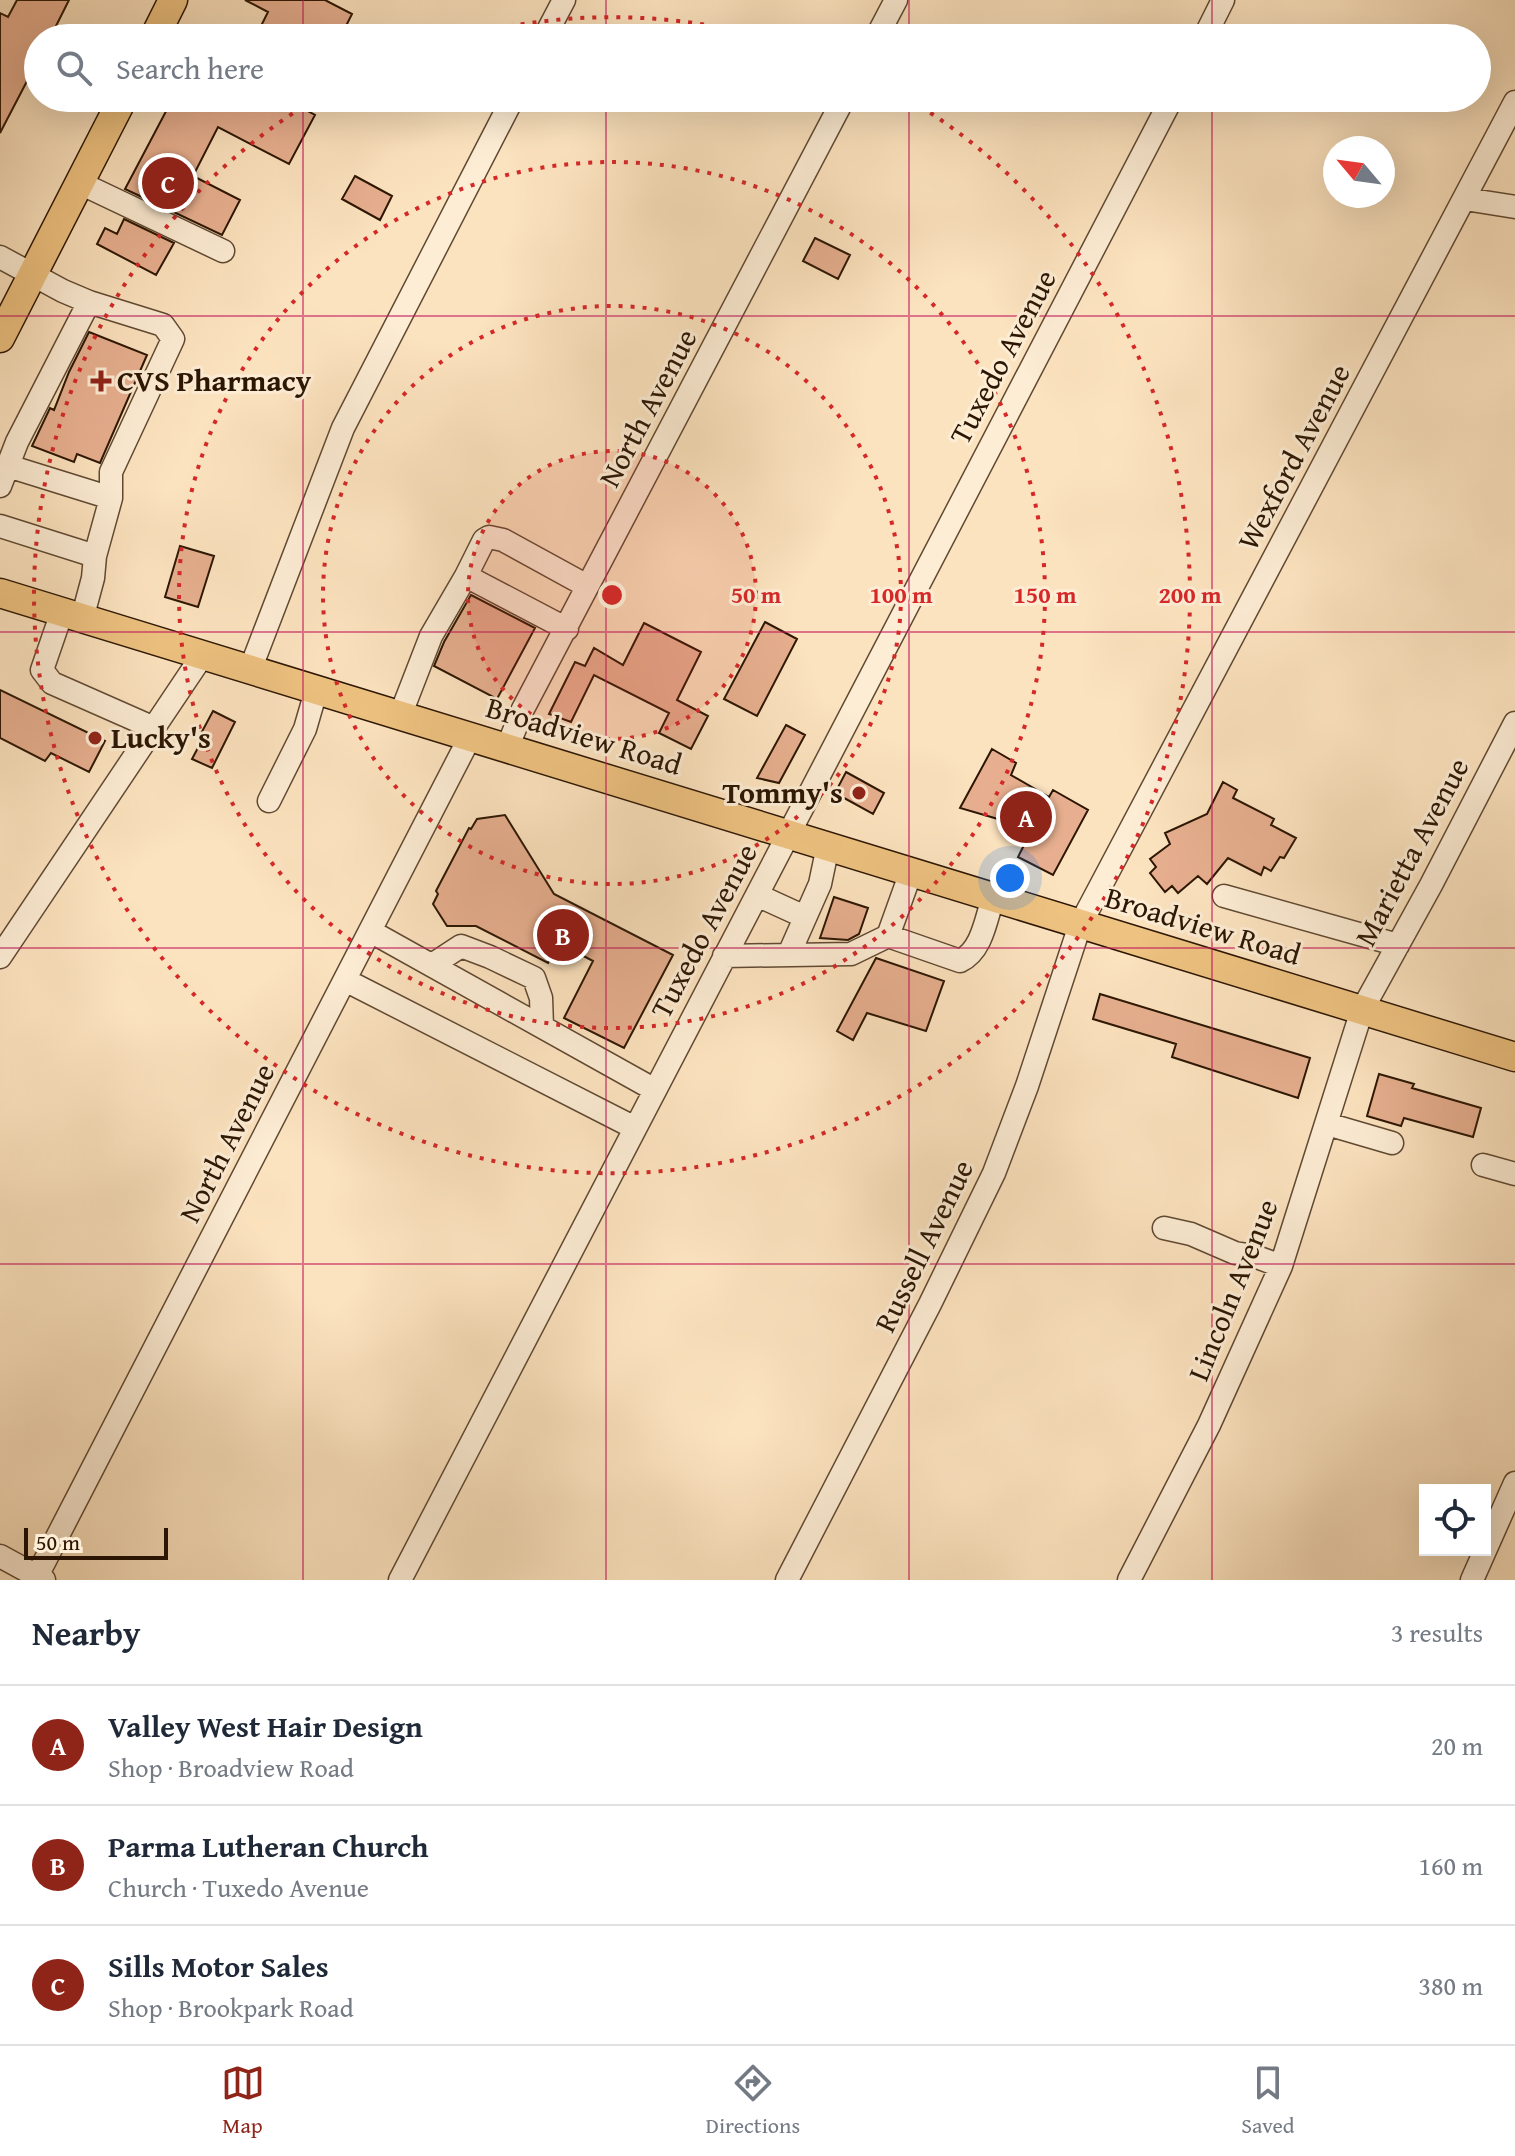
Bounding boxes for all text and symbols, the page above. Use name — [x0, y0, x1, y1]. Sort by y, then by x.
search box — [24, 24, 1491, 112]
icon: search — [52, 46, 96, 90]
text: Search here — [116, 46, 264, 90]
north arrow — [1323, 136, 1395, 208]
pin: C — [142, 153, 194, 213]
street label: Tuxedo Avenue — [938, 261, 1067, 452]
street label: North Avenue — [587, 321, 707, 494]
street label: Wexford Avenue — [1226, 356, 1361, 557]
place label: CVS Pharmacy — [117, 358, 312, 402]
marker: CVS Pharmacy — [92, 372, 110, 390]
text: 50 m — [731, 577, 782, 612]
text: 100 m — [869, 577, 933, 612]
text: 150 m — [1013, 577, 1077, 612]
text: 200 m — [1158, 577, 1222, 612]
centre of rings — [598, 581, 626, 609]
street label: Broadview Road — [481, 684, 688, 786]
place label: Lucky's — [111, 715, 211, 759]
marker: Lucky's — [86, 729, 104, 747]
street label: Marietta Avenue — [1343, 749, 1479, 954]
place label: Tommy's — [722, 770, 843, 814]
marker: Tommy's — [850, 784, 868, 802]
pin: A — [1000, 787, 1052, 847]
street label: Tuxedo Avenue — [639, 835, 768, 1026]
your location — [990, 858, 1030, 898]
street label: Broadview Road — [1100, 874, 1307, 976]
pin: B — [537, 905, 589, 965]
street label: North Avenue — [167, 1055, 285, 1230]
street label: Russell Avenue — [862, 1152, 984, 1339]
street label: Lincoln Avenue — [1176, 1192, 1289, 1387]
map controls — [1419, 1484, 1491, 1556]
button: locate — [1419, 1484, 1491, 1556]
scale bar — [24, 1524, 168, 1560]
text: 50 m — [36, 1526, 80, 1558]
text: Nearby — [32, 1608, 141, 1657]
text: 3 results — [1391, 1613, 1483, 1652]
text: Valley West Hair Design — [108, 1704, 423, 1748]
text: A — [50, 1726, 66, 1765]
text: 20 m — [1431, 1726, 1483, 1765]
text: Shop · Broadview Road — [108, 1748, 354, 1787]
text: Parma Lutheran Church — [108, 1824, 428, 1868]
text: B — [50, 1846, 66, 1885]
text: 160 m — [1418, 1846, 1483, 1885]
text: Church · Tuxedo Avenue — [108, 1868, 369, 1907]
text: Sills Motor Sales — [108, 1944, 329, 1988]
text: C — [51, 1966, 65, 2005]
text: 380 m — [1418, 1966, 1483, 2005]
text: Shop · Brookpark Road — [108, 1988, 354, 2027]
tab: Map — [221, 2061, 265, 2141]
tab: Directions — [706, 2061, 800, 2141]
tab: Saved — [1241, 2061, 1294, 2141]

